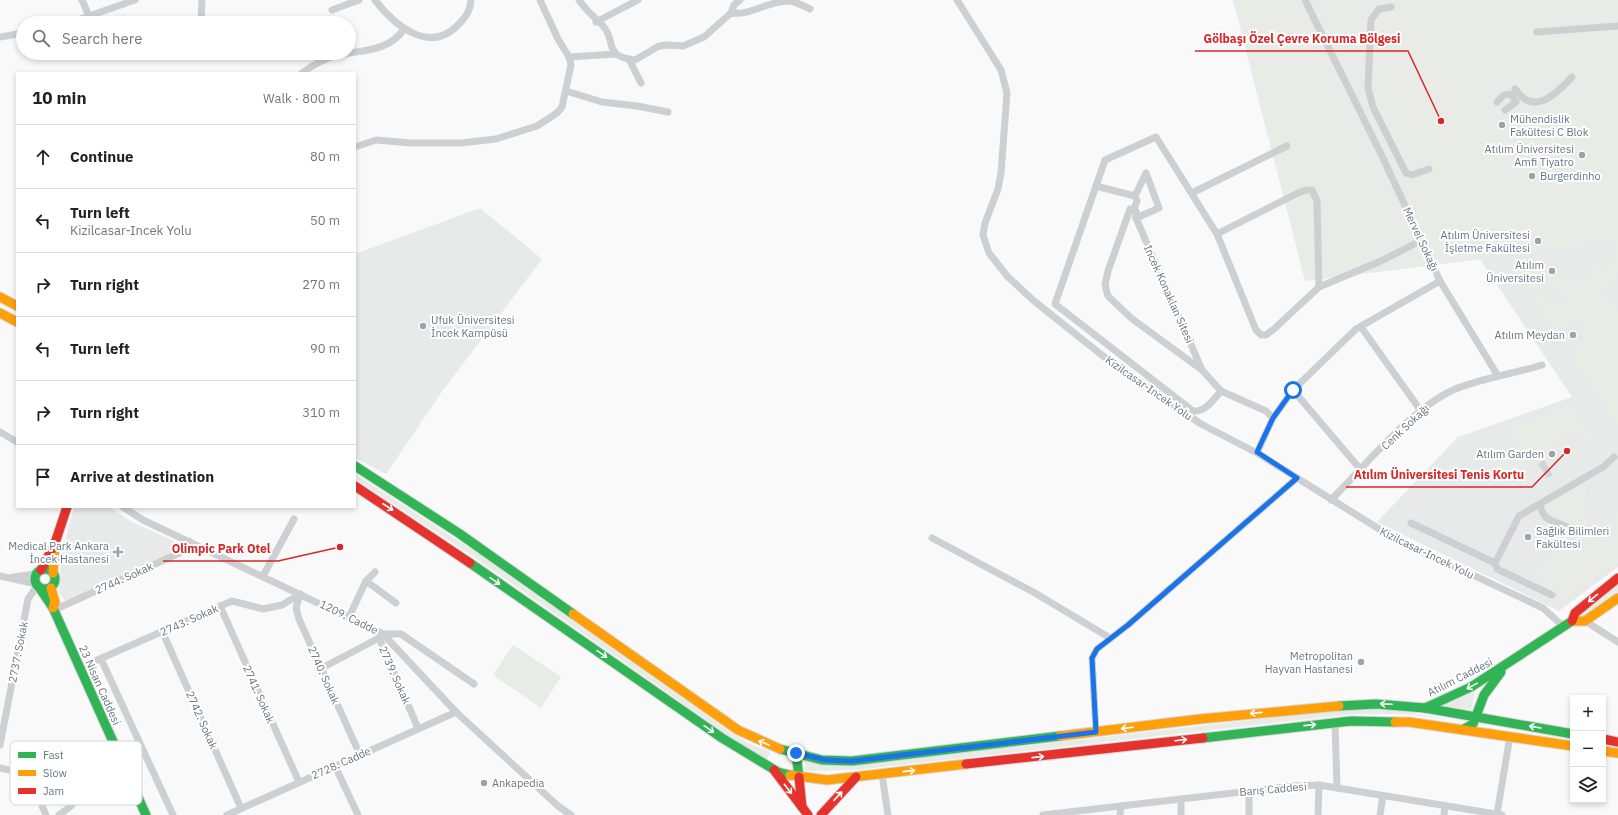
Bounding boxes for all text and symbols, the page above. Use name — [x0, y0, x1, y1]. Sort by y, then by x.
search box — [16, 16, 356, 60]
icon: search — [30, 27, 52, 49]
callout: Gölbaşı Özel Çevre Koruma Bölgesi — [1195, 27, 1408, 51]
text: Search here — [62, 29, 142, 48]
text: Gölbaşı Özel Çevre Koruma Bölgesi — [1204, 31, 1400, 46]
text: 10 min — [32, 87, 87, 109]
text: Walk · 800 m — [263, 90, 340, 107]
place label: Mühendislik Fakültesi C Blok — [1510, 112, 1589, 139]
marker: Mühendislik Fakültesi C Blok — [1497, 120, 1507, 130]
place label: Atılım Üniversitesi Amfi Tiyatro — [1485, 142, 1574, 169]
icon: ahead — [32, 146, 54, 168]
text: Continue — [70, 147, 134, 166]
text: 80 m — [310, 148, 340, 165]
marker: Atılım Üniversitesi Amfi Tiyatro — [1577, 150, 1587, 160]
place label: Burgerdinho — [1540, 169, 1601, 183]
marker: Burgerdinho — [1527, 171, 1537, 181]
text: Turn left — [70, 203, 130, 222]
street label: Mervel Sokağı — [1400, 205, 1442, 273]
icon: left — [32, 210, 54, 232]
text: 50 m — [310, 212, 340, 229]
text: Kizilcasar-Incek Yolu — [70, 222, 192, 239]
place label: Atılım Üniversitesi İşletme Fakültesi — [1441, 228, 1530, 255]
marker: Atılım Üniversitesi İşletme Fakültesi — [1533, 236, 1543, 246]
street label: Incek Konaklan Sitesi — [1141, 243, 1197, 345]
place label: Atılım Üniversitesi — [1486, 258, 1544, 285]
marker: Atılım Üniversitesi — [1547, 266, 1557, 276]
icon: right — [32, 274, 54, 296]
text: Turn right — [70, 275, 139, 294]
text: 270 m — [302, 276, 340, 293]
place label: Ufuk Üniversitesi İncek Kampüsü — [431, 313, 515, 340]
marker: Ufuk Üniversitesi İncek Kampüsü — [418, 321, 428, 331]
place label: Atılım Meydan — [1495, 328, 1565, 342]
marker: Atılım Meydan — [1568, 330, 1578, 340]
icon: left — [32, 338, 54, 360]
text: Turn left — [70, 339, 130, 358]
text: 90 m — [310, 340, 340, 357]
street label: Kizilcasar-Incek Yolu — [1103, 353, 1195, 423]
route start — [1284, 381, 1302, 399]
street label: Cenk Sokağı — [1378, 401, 1432, 453]
icon: right — [32, 402, 54, 424]
text: Turn right — [70, 403, 139, 422]
text: 310 m — [302, 404, 340, 421]
place label: Atılım Garden — [1476, 447, 1544, 461]
marker: Atılım Garden — [1547, 449, 1557, 459]
callout: Atılım Üniversitesi Tenis Kortu — [1346, 463, 1532, 487]
icon: arrive — [32, 466, 54, 488]
text: Arrive at destination — [70, 467, 214, 486]
text: Atılım Üniversitesi Tenis Kortu — [1354, 467, 1524, 482]
one-way arrow — [382, 503, 393, 511]
street label: Kizilcasar-Incek Yolu — [1378, 524, 1476, 582]
place label: Sağlık Bilimleri Fakültesi — [1536, 524, 1609, 551]
marker: Sağlık Bilimleri Fakültesi — [1523, 532, 1533, 542]
callout: Olimpic Park Otel — [163, 537, 278, 561]
place label: Medical Park Ankara İncek Hastanesi — [8, 539, 109, 566]
text: Olimpic Park Otel — [172, 541, 271, 556]
marker: Medical Park Ankara İncek Hastanesi — [112, 546, 124, 558]
street label: 2744. Sokak — [93, 559, 155, 597]
one-way arrow — [489, 577, 500, 585]
one-way arrow — [1587, 594, 1598, 602]
street label: 1209. Cadde — [317, 597, 381, 637]
street label: 2743. Sokak — [158, 601, 220, 639]
street label: 2737. Sokak — [5, 620, 31, 684]
street label: 23 Nisan Caddesi — [76, 643, 124, 727]
street label: 2740. Sokak — [305, 644, 343, 706]
street label: 2739. Sokak — [376, 644, 414, 706]
place label: Metropolitan Hayvan Hastanesi — [1265, 649, 1353, 676]
one-way arrow — [596, 650, 607, 658]
street label: Atılım Caddesi — [1425, 655, 1495, 699]
marker: Metropolitan Hayvan Hastanesi — [1356, 657, 1366, 667]
street label: 2741. Sokak — [240, 663, 278, 725]
one-way arrow — [1466, 683, 1478, 691]
street label: 2742. Sokak — [183, 689, 221, 751]
map controls — [1570, 695, 1606, 803]
button: + — [1570, 695, 1606, 731]
one-way arrow — [1380, 701, 1393, 708]
one-way arrow — [1250, 710, 1263, 717]
one-way arrow — [1303, 721, 1316, 729]
one-way arrow — [1528, 723, 1541, 731]
one-way arrow — [1121, 724, 1134, 732]
one-way arrow — [703, 725, 714, 733]
button: − — [1570, 731, 1606, 767]
one-way arrow — [1174, 737, 1187, 744]
one-way arrow — [758, 739, 770, 746]
legend — [10, 741, 142, 805]
street label: 2728. Cadde — [309, 744, 373, 782]
route end — [787, 744, 805, 762]
text: Fast — [43, 748, 64, 762]
one-way arrow — [1031, 753, 1044, 761]
text: Slow — [43, 766, 67, 780]
one-way arrow — [902, 767, 915, 775]
button: layers — [1570, 767, 1606, 803]
place label: Ankapedia — [492, 776, 544, 790]
marker: Ankapedia — [479, 778, 489, 788]
street label: Barış Caddesi — [1239, 779, 1307, 799]
one-way arrow — [783, 783, 792, 794]
text: Jam — [43, 784, 64, 798]
one-way arrow — [833, 791, 843, 801]

